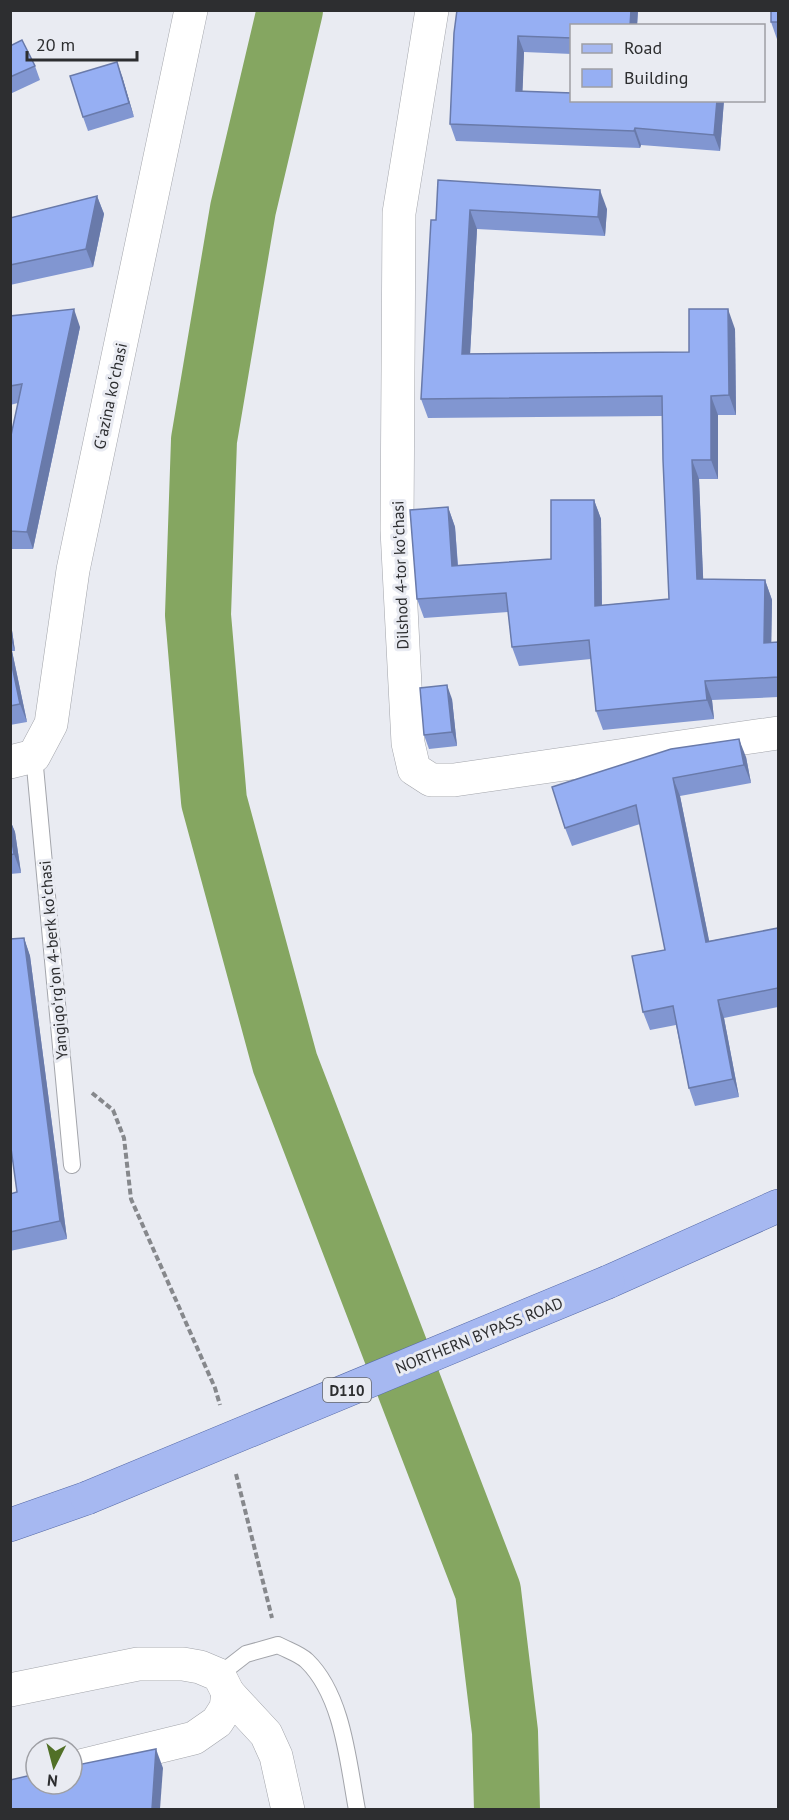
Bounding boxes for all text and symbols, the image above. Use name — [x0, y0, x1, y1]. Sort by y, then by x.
scale bar — [27, 24, 136, 62]
legend — [570, 24, 765, 102]
text: 20 m — [36, 33, 75, 56]
text: Road — [624, 36, 662, 59]
text: Building — [624, 66, 688, 89]
street label: Gʻazina koʻchasi — [89, 341, 131, 451]
street label: Dilshod 4-tor koʻchasi — [387, 500, 413, 650]
street label: Yangiqoʻrgʻon 4-berk koʻchasi — [34, 860, 72, 1060]
street label: NORTHERN BYPASS ROAD — [392, 1292, 566, 1378]
road number: D110 — [323, 1378, 371, 1402]
north arrow — [24, 1736, 84, 1796]
text: N — [46, 1770, 59, 1791]

